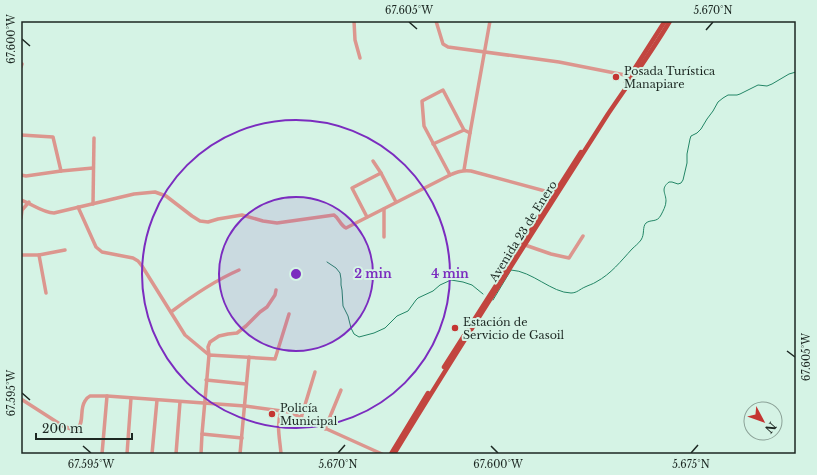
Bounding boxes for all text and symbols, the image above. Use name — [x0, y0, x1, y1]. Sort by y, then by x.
text: 67.605°W — [385, 4, 433, 17]
text: 5.670°N — [693, 4, 733, 17]
text: 67.600°W — [5, 14, 18, 64]
place label: Posada Turística Manapiare — [624, 64, 716, 91]
marker: Posada Turística Manapiare — [611, 72, 621, 82]
street label: Avenida 23 de Enero — [486, 178, 560, 285]
text: 2 min — [354, 266, 392, 281]
text: 4 min — [431, 266, 469, 281]
centre of rings — [289, 267, 303, 281]
place label: Estación de Servicio de Gasoil — [463, 315, 565, 342]
marker: Estación de Servicio de Gasoil — [450, 323, 460, 333]
text: 67.605°W — [800, 333, 813, 381]
text: 67.595°W — [5, 370, 18, 416]
place label: Policía Municipal — [280, 401, 338, 428]
north arrow — [743, 401, 783, 441]
marker: Policía Municipal — [267, 409, 277, 419]
scale bar — [36, 415, 132, 441]
text: N — [761, 419, 779, 437]
text: 200 m — [42, 421, 83, 436]
text: 67.595°W — [68, 458, 114, 471]
text: 5.670°N — [318, 458, 358, 471]
text: 67.600°W — [473, 458, 523, 471]
text: 5.675°N — [672, 458, 710, 471]

